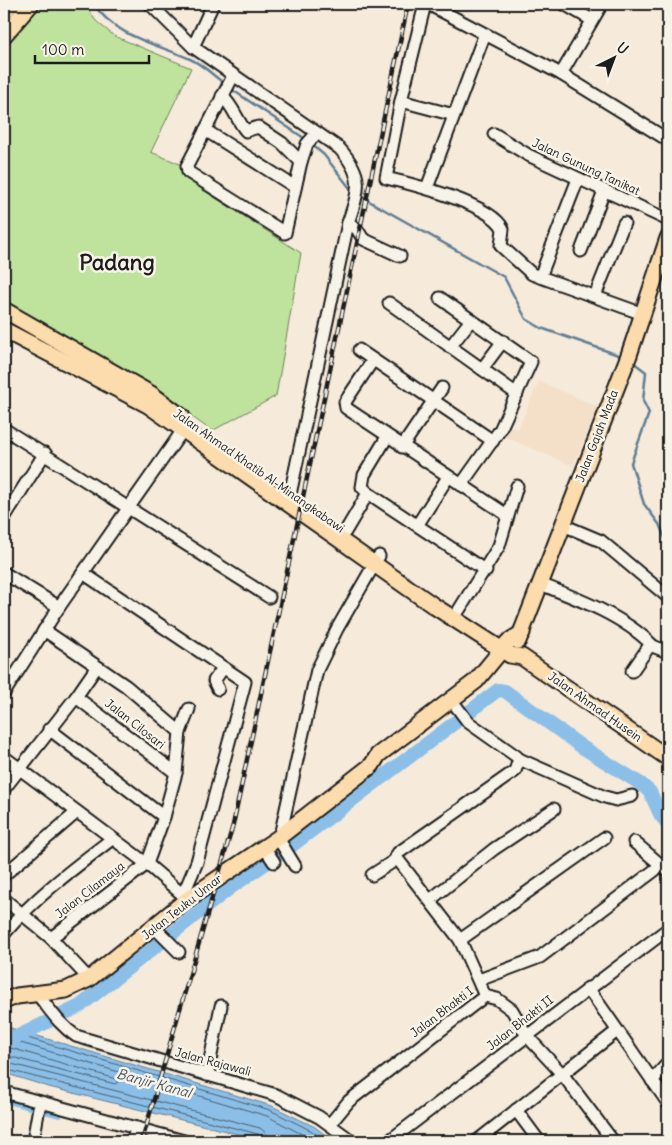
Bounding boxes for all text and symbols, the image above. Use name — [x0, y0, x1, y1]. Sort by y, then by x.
scale bar — [35, 32, 149, 64]
north arrow — [590, 32, 640, 82]
text: U — [613, 38, 632, 58]
text: 100 m — [42, 40, 84, 59]
street label: Jalan Gunung Tanikat — [530, 135, 643, 198]
district label: Padang — [79, 248, 155, 276]
street label: Jalan Gajah Mada — [572, 388, 621, 484]
street label: Jalan Ahmad Khatib Al-Minangkabawi — [171, 406, 348, 536]
street label: Jalan Ahmad Husein — [545, 669, 645, 745]
street label: Jalan Cilosari — [102, 695, 168, 752]
street label: Jalan Cilamaya — [52, 858, 127, 921]
street label: Jalan Teuku Umar — [139, 871, 225, 943]
street label: Jalan Bhakti I — [407, 983, 476, 1040]
street label: Jalan Bhakti II — [484, 992, 556, 1053]
street label: Jalan Rajawali — [174, 1044, 253, 1079]
water label: Banjir Kanal — [115, 1064, 195, 1102]

